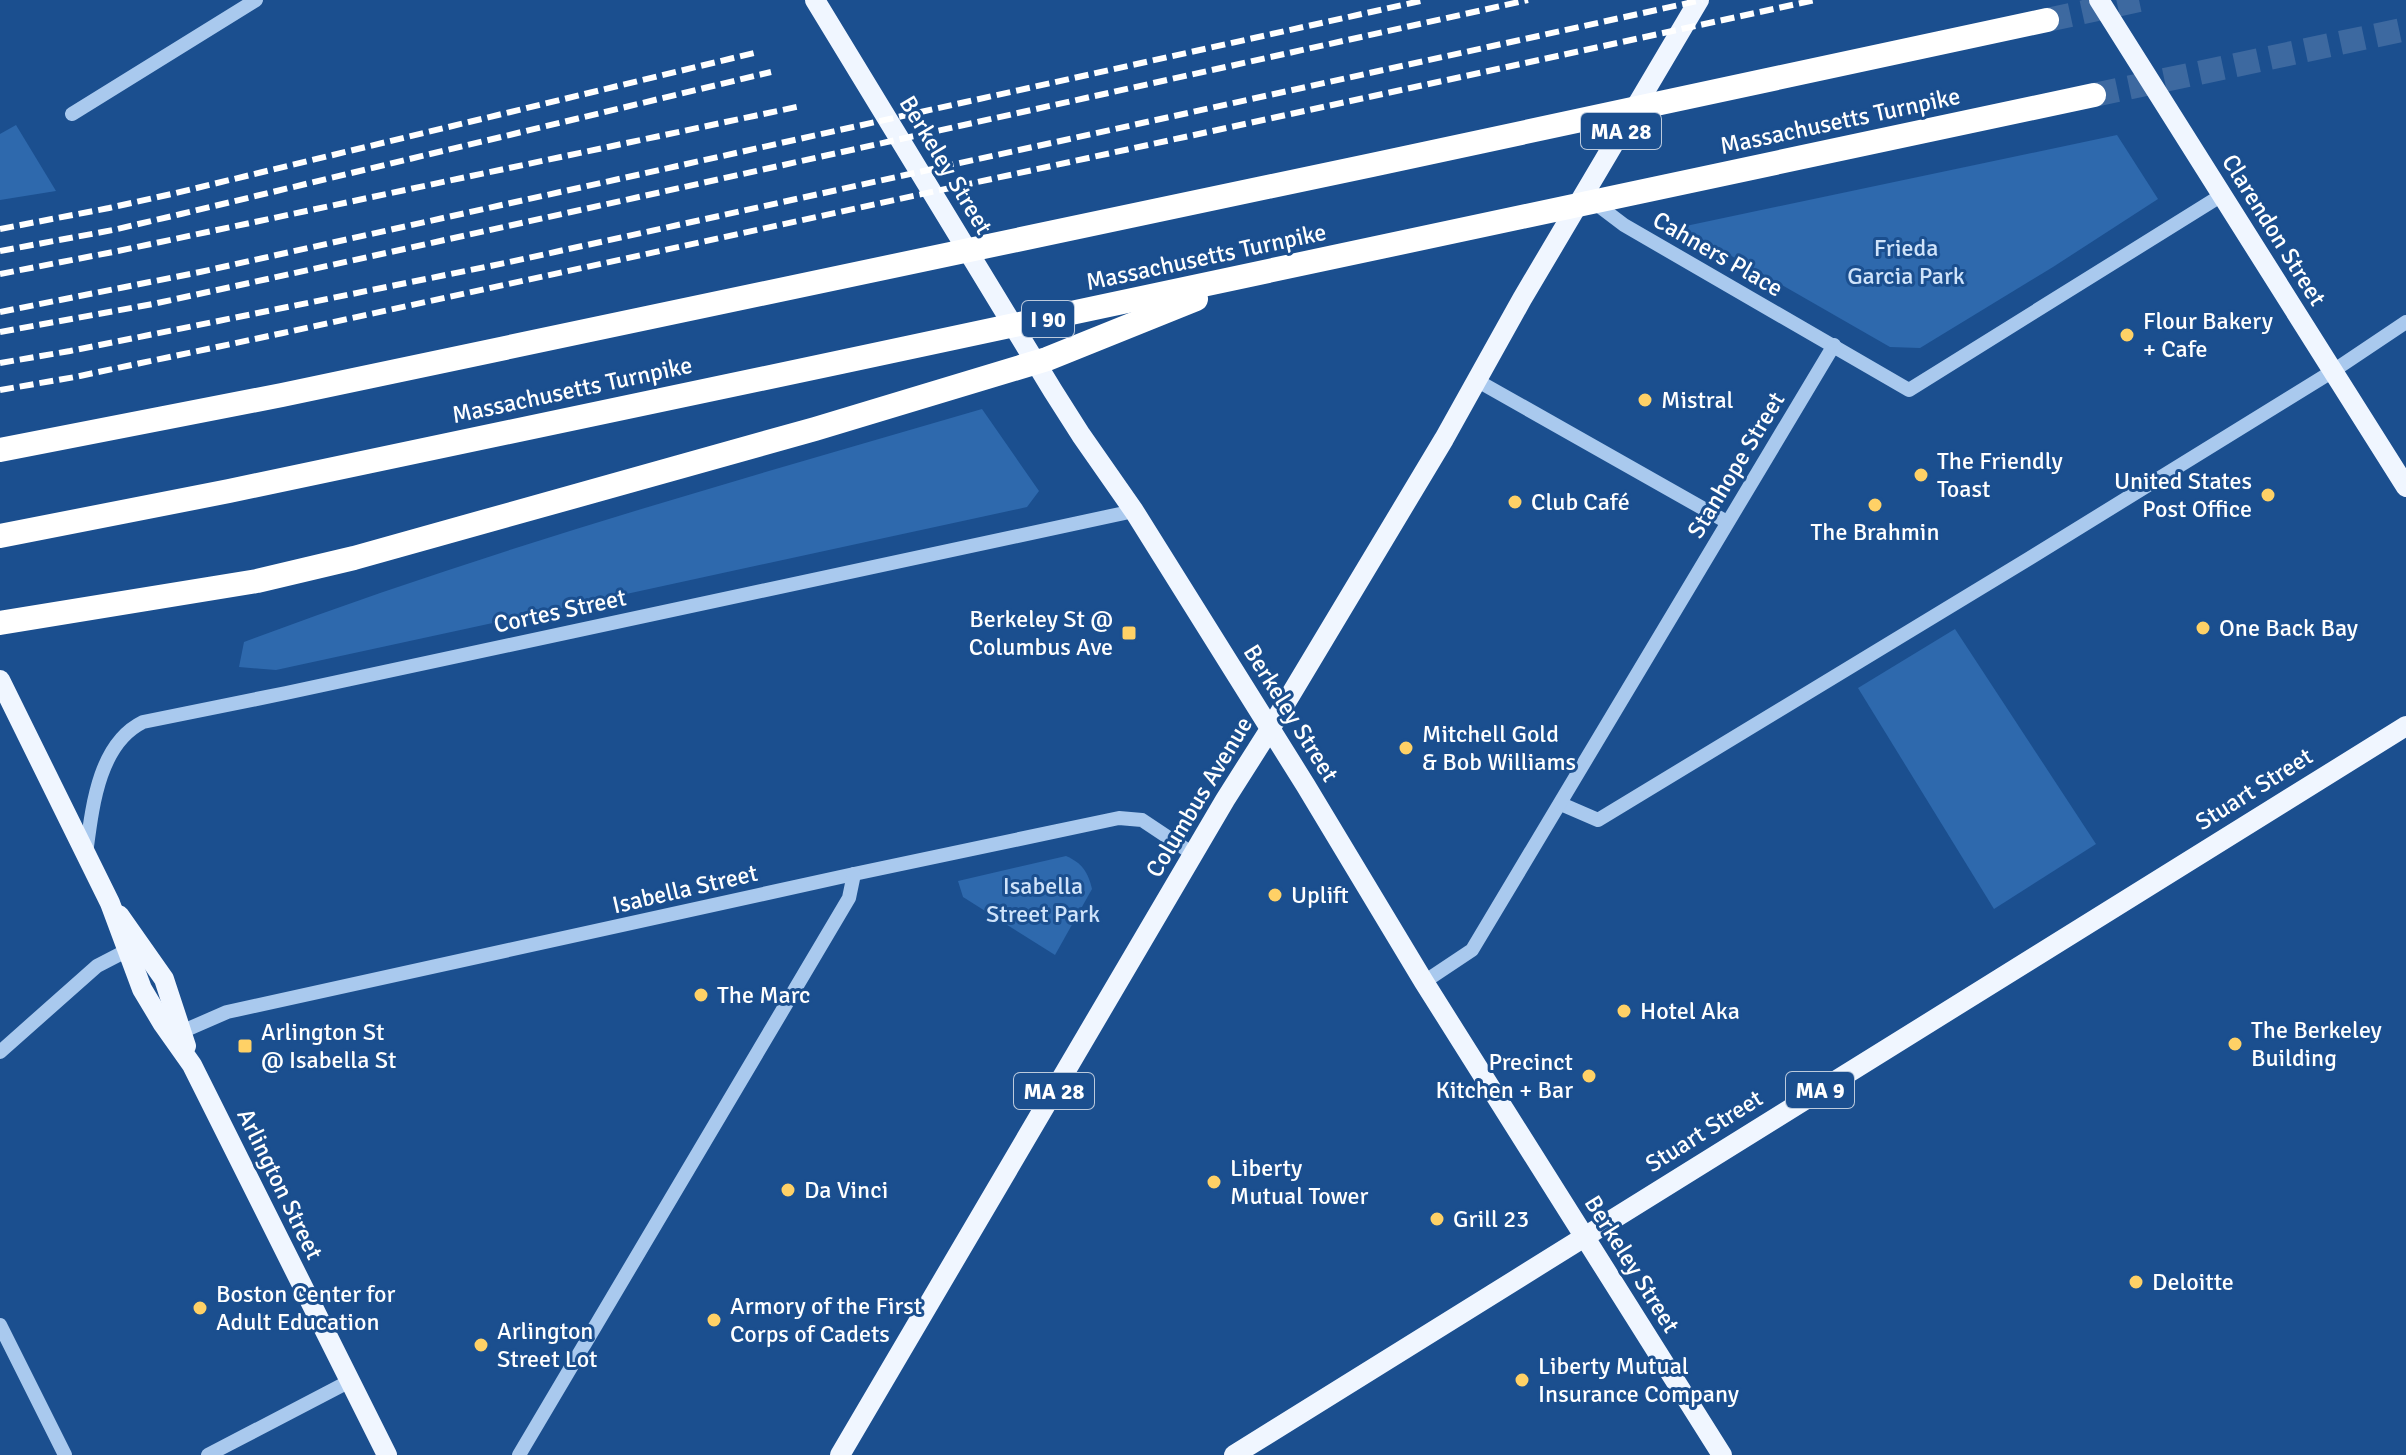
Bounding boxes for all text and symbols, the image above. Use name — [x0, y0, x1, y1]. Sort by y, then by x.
street label: Massachusetts Turnpike — [1717, 81, 1963, 161]
street label: Berkeley Street — [893, 90, 999, 240]
road number: MA 28 — [1581, 113, 1661, 149]
street label: Clarendon Street — [2215, 149, 2333, 311]
street label: Cahners Place — [1648, 205, 1788, 303]
street label: Massachusetts Turnpike — [1083, 217, 1329, 297]
park label: Frieda Garcia Park — [1847, 233, 1965, 291]
road number: I 90 — [1022, 301, 1074, 337]
place label: Flour Bakery + Cafe — [2143, 306, 2273, 364]
marker: Flour Bakery + Cafe — [2118, 326, 2136, 344]
street label: Massachusetts Turnpike — [449, 350, 695, 430]
place label: Mistral — [1661, 385, 1734, 415]
street label: Stanhope Street — [1681, 387, 1791, 543]
marker: Mistral — [1636, 391, 1654, 409]
place label: The Friendly Toast — [1937, 446, 2063, 504]
marker: The Friendly Toast — [1912, 466, 1930, 484]
place label: United States Post Office — [2114, 466, 2252, 524]
marker: United States Post Office — [2259, 486, 2277, 504]
place label: Club Café — [1531, 487, 1630, 517]
marker: Club Café — [1506, 493, 1524, 511]
marker: The Brahmin — [1866, 496, 1884, 514]
place label: The Brahmin — [1811, 517, 1939, 547]
street label: Cortes Street — [491, 582, 629, 640]
place label: Berkeley St @ Columbus Ave — [969, 604, 1113, 662]
place label: One Back Bay — [2219, 613, 2358, 643]
marker: One Back Bay — [2194, 619, 2212, 637]
marker: Berkeley St @ Columbus Ave — [1120, 624, 1138, 642]
street label: Berkeley Street — [1237, 639, 1345, 787]
street label: Columbus Avenue — [1139, 711, 1259, 883]
place label: Mitchell Gold & Bob Williams — [1422, 719, 1576, 777]
marker: Mitchell Gold & Bob Williams — [1397, 739, 1415, 757]
street label: Stuart Street — [2190, 741, 2318, 837]
street label: Isabella Street — [609, 858, 761, 920]
park label: Isabella Street Park — [986, 871, 1100, 929]
place label: Uplift — [1291, 880, 1349, 910]
marker: Uplift — [1266, 886, 1284, 904]
place label: The Marc — [717, 980, 810, 1010]
marker: The Marc — [692, 986, 710, 1004]
place label: Hotel Aka — [1640, 996, 1740, 1026]
marker: Hotel Aka — [1615, 1002, 1633, 1020]
place label: The Berkeley Building — [2251, 1015, 2382, 1073]
place label: Arlington St @ Isabella St — [261, 1017, 397, 1075]
marker: The Berkeley Building — [2226, 1035, 2244, 1053]
marker: Arlington St @ Isabella St — [236, 1037, 254, 1055]
place label: Precinct Kitchen + Bar — [1436, 1047, 1573, 1105]
marker: Precinct Kitchen + Bar — [1580, 1067, 1598, 1085]
road number: MA 9 — [1786, 1072, 1854, 1108]
road number: MA 28 — [1014, 1073, 1094, 1109]
street label: Stuart Street — [1640, 1083, 1768, 1179]
street label: Arlington Street — [231, 1104, 329, 1264]
place label: Liberty Mutual Tower — [1230, 1153, 1369, 1211]
marker: Liberty Mutual Tower — [1205, 1173, 1223, 1191]
place label: Da Vinci — [804, 1175, 888, 1205]
marker: Da Vinci — [779, 1181, 797, 1199]
street label: Berkeley Street — [1578, 1190, 1686, 1338]
place label: Grill 23 — [1453, 1204, 1529, 1234]
marker: Grill 23 — [1428, 1210, 1446, 1228]
place label: Deloitte — [2152, 1267, 2234, 1297]
marker: Deloitte — [2127, 1273, 2145, 1291]
place label: Boston Center for Adult Education — [216, 1279, 396, 1337]
place label: Armory of the First Corps of Cadets — [730, 1291, 922, 1349]
marker: Boston Center for Adult Education — [191, 1299, 209, 1317]
marker: Armory of the First Corps of Cadets — [705, 1311, 723, 1329]
place label: Arlington Street Lot — [497, 1316, 597, 1374]
marker: Arlington Street Lot — [472, 1336, 490, 1354]
place label: Liberty Mutual Insurance Company — [1538, 1351, 1739, 1409]
marker: Liberty Mutual Insurance Company — [1513, 1371, 1531, 1389]

